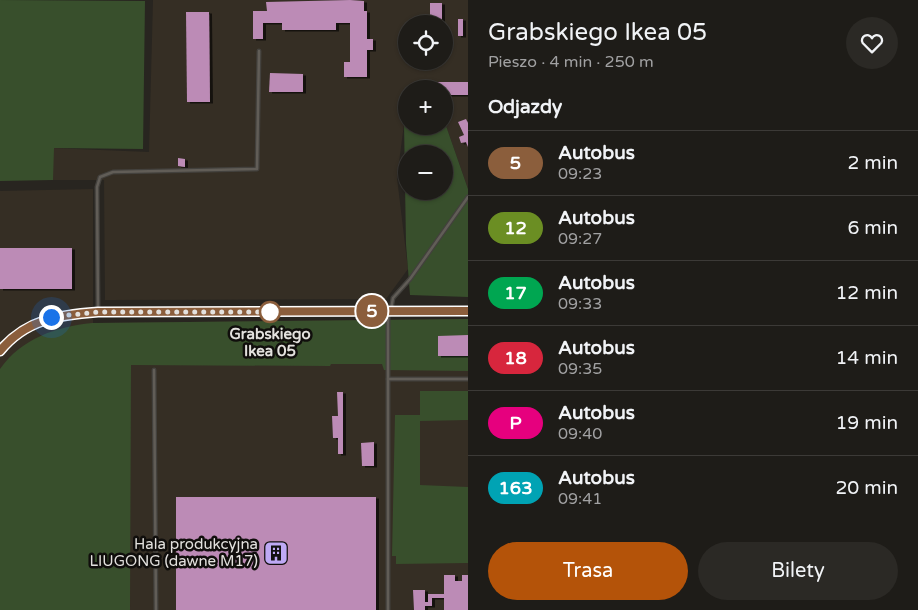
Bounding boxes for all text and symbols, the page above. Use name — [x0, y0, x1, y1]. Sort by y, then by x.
map controls — [398, 15, 453, 200]
button: locate — [398, 15, 453, 70]
button: heart — [846, 17, 898, 69]
text: Grabskiego Ikea 05 — [488, 18, 707, 47]
text: Pieszo · 4 min · 250 m — [488, 52, 654, 72]
button: + — [398, 80, 453, 135]
text: Odjazdy — [488, 96, 562, 118]
text: Autobus — [558, 142, 635, 164]
button: − — [398, 145, 453, 200]
text: 5 — [510, 152, 521, 174]
text: 2 min — [847, 152, 898, 174]
text: 09:23 — [558, 164, 602, 184]
text: Autobus — [558, 207, 635, 229]
text: 12 — [504, 217, 527, 239]
text: 6 min — [847, 217, 898, 239]
text: 09:27 — [558, 229, 602, 249]
text: Autobus — [558, 272, 635, 294]
text: 17 — [504, 282, 527, 304]
text: 12 min — [835, 282, 898, 304]
text: 09:33 — [558, 294, 602, 314]
line badge: 5 — [356, 295, 388, 327]
text: 5 — [366, 300, 378, 322]
marker: Grabskiego Ikea 05 — [259, 301, 281, 323]
your location — [39, 305, 64, 330]
place label: Grabskiego Ikea 05 — [229, 325, 311, 360]
text: Autobus — [558, 337, 635, 359]
text: 18 — [504, 347, 527, 369]
text: 14 min — [835, 347, 898, 369]
text: 09:35 — [558, 359, 602, 379]
text: Autobus — [558, 402, 635, 424]
text: P — [509, 412, 522, 434]
text: 19 min — [835, 412, 898, 434]
text: 09:40 — [558, 424, 602, 444]
text: Autobus — [558, 467, 635, 489]
text: 163 — [499, 477, 532, 499]
text: 20 min — [835, 477, 898, 499]
text: 09:41 — [558, 489, 602, 509]
place label: Hala produkcyjna LIUGONG (dawne M17) — [89, 535, 258, 570]
building icon: Hala produkcyjna LIUGONG (dawne M17) — [263, 540, 289, 566]
button: Trasa — [488, 542, 688, 600]
button: Bilety — [698, 542, 898, 600]

